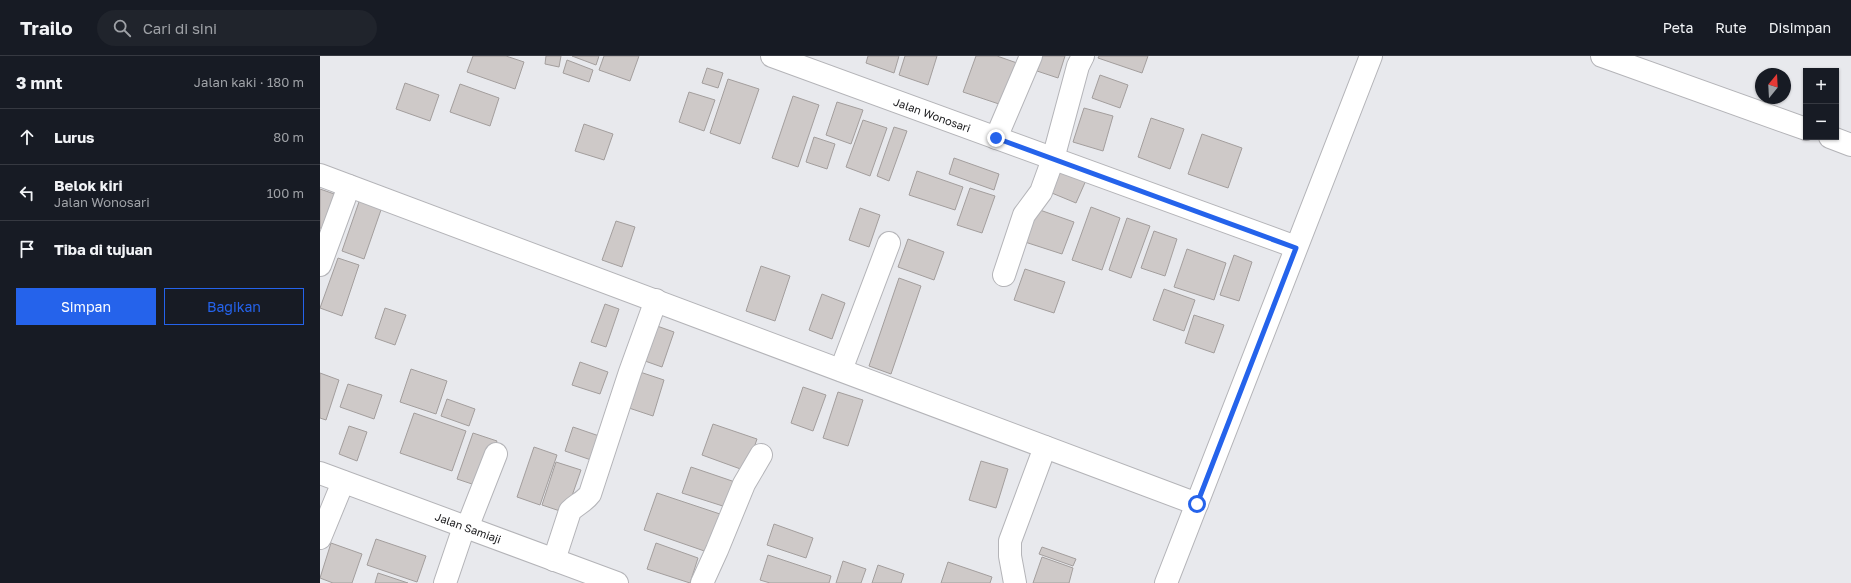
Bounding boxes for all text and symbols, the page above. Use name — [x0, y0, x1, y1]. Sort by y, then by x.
search box — [97, 10, 377, 46]
text: Trailo — [20, 16, 73, 39]
icon: search — [111, 17, 133, 39]
text: Cari di sini — [143, 19, 217, 37]
text: Peta — [1663, 19, 1693, 36]
text: Rute — [1715, 19, 1747, 36]
text: Disimpan — [1769, 19, 1831, 36]
north arrow — [1755, 68, 1791, 104]
map controls — [1803, 68, 1839, 140]
button: + — [1803, 68, 1839, 104]
text: 3 mnt — [16, 72, 63, 93]
text: Jalan kaki · 180 m — [194, 74, 304, 90]
street label: Jalan Wonosari — [892, 95, 972, 134]
button: − — [1803, 104, 1839, 140]
icon: ahead — [16, 126, 38, 148]
text: Lurus — [54, 128, 95, 146]
text: 80 m — [273, 129, 304, 145]
route end — [987, 129, 1005, 147]
text: Belok kiri — [54, 176, 123, 194]
icon: left — [16, 182, 38, 204]
text: 100 m — [267, 185, 304, 201]
text: Jalan Wonosari — [54, 194, 150, 210]
icon: arrive — [16, 238, 38, 260]
text: Tiba di tujuan — [54, 240, 152, 258]
button: Simpan — [16, 288, 156, 325]
button: Bagikan — [164, 288, 304, 325]
route start — [1188, 495, 1206, 513]
street label: Jalan Samiaji — [433, 510, 503, 546]

